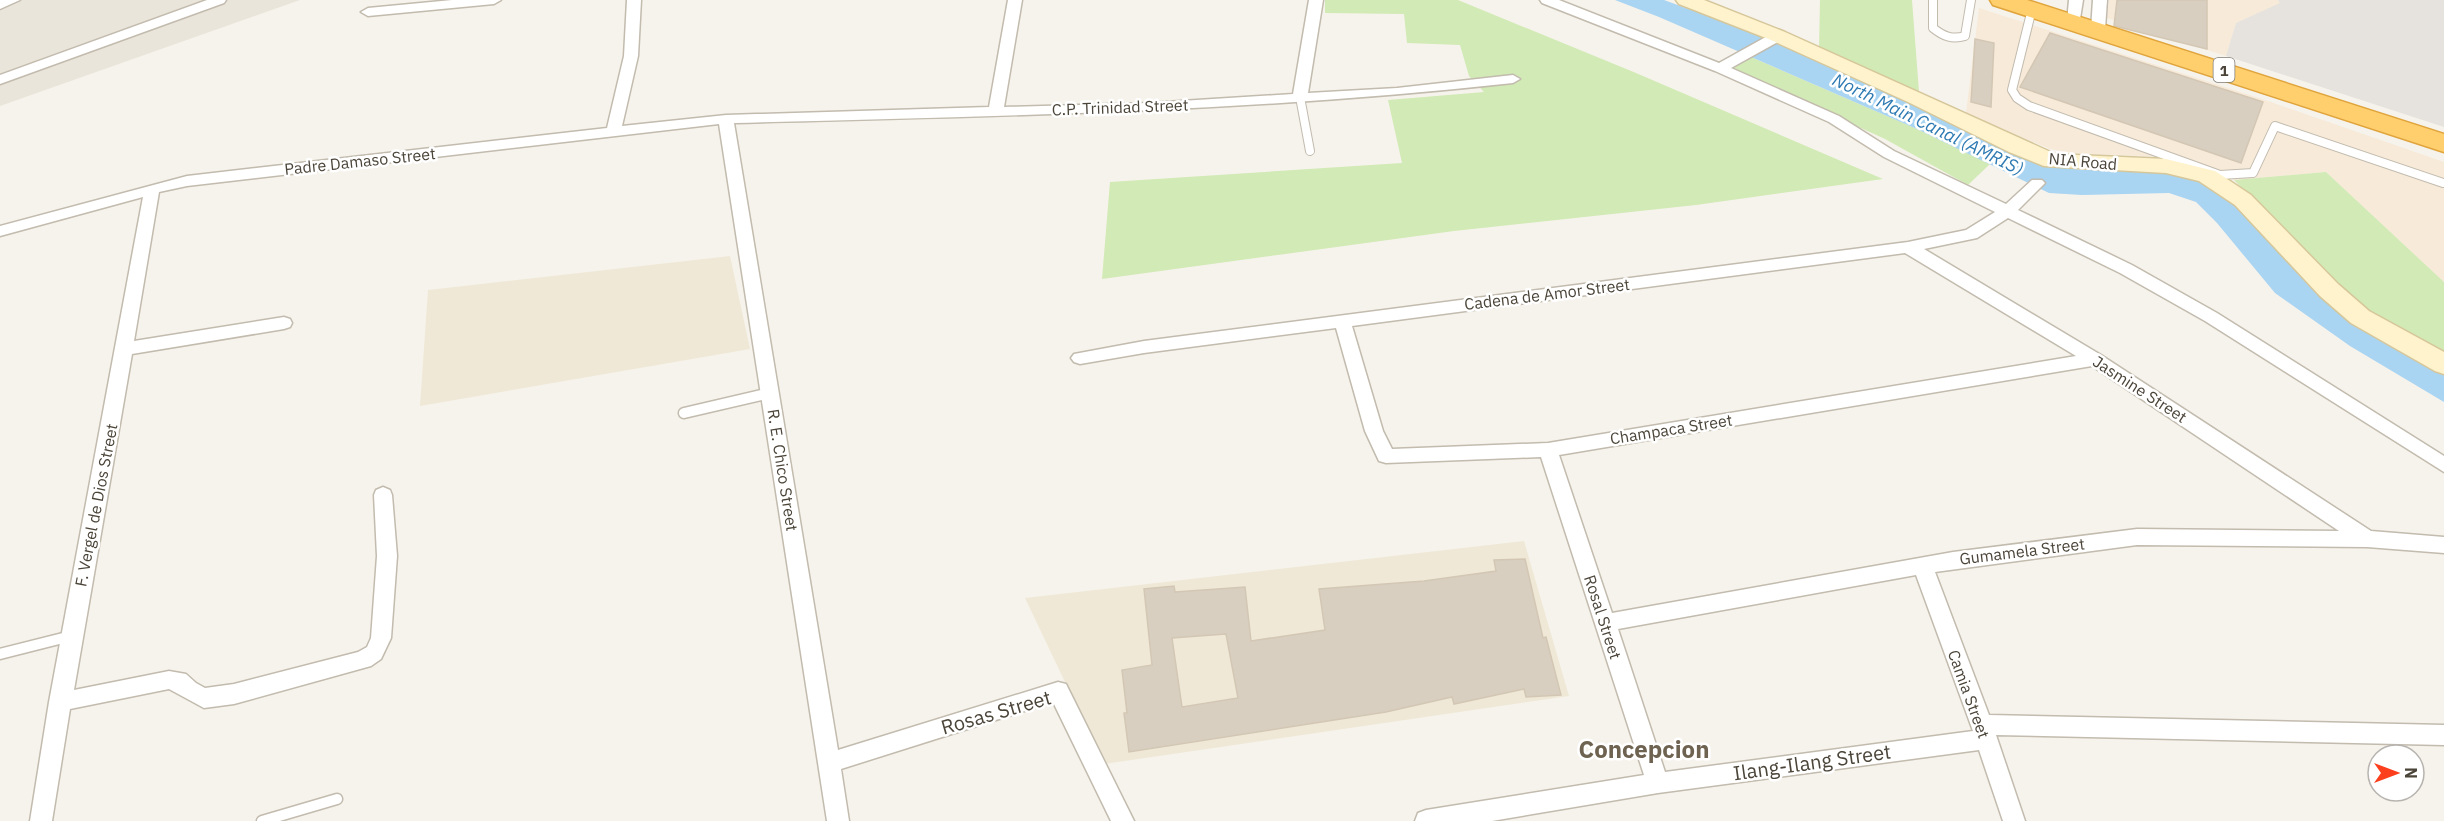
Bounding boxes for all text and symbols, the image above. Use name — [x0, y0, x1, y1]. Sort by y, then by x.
road number: 1 — [2214, 58, 2234, 82]
water label: North Main Canal (AMRIS) — [1829, 68, 2027, 180]
street label: C.P. Trinidad Street — [1051, 95, 1189, 119]
street label: Padre Damaso Street — [283, 143, 437, 179]
street label: NIA Road — [2048, 148, 2118, 174]
street label: Cadena de Amor Street — [1463, 274, 1631, 314]
street label: Jasmine Street — [2089, 351, 2191, 427]
street label: R. E. Chico Street — [763, 407, 803, 533]
street label: Champaca Street — [1608, 409, 1734, 449]
street label: F. Vergel de Dios Street — [70, 422, 122, 588]
street label: Gumamela Street — [1958, 533, 2086, 569]
street label: Rosal Street — [1580, 572, 1626, 662]
street label: Camia Street — [1944, 647, 1994, 741]
street label: Rosas Street — [938, 683, 1054, 741]
district label: Concepcion — [1579, 733, 1709, 765]
street label: Ilang-Ilang Street — [1731, 738, 1893, 786]
north arrow — [2366, 743, 2426, 803]
text: N — [2401, 767, 2421, 779]

